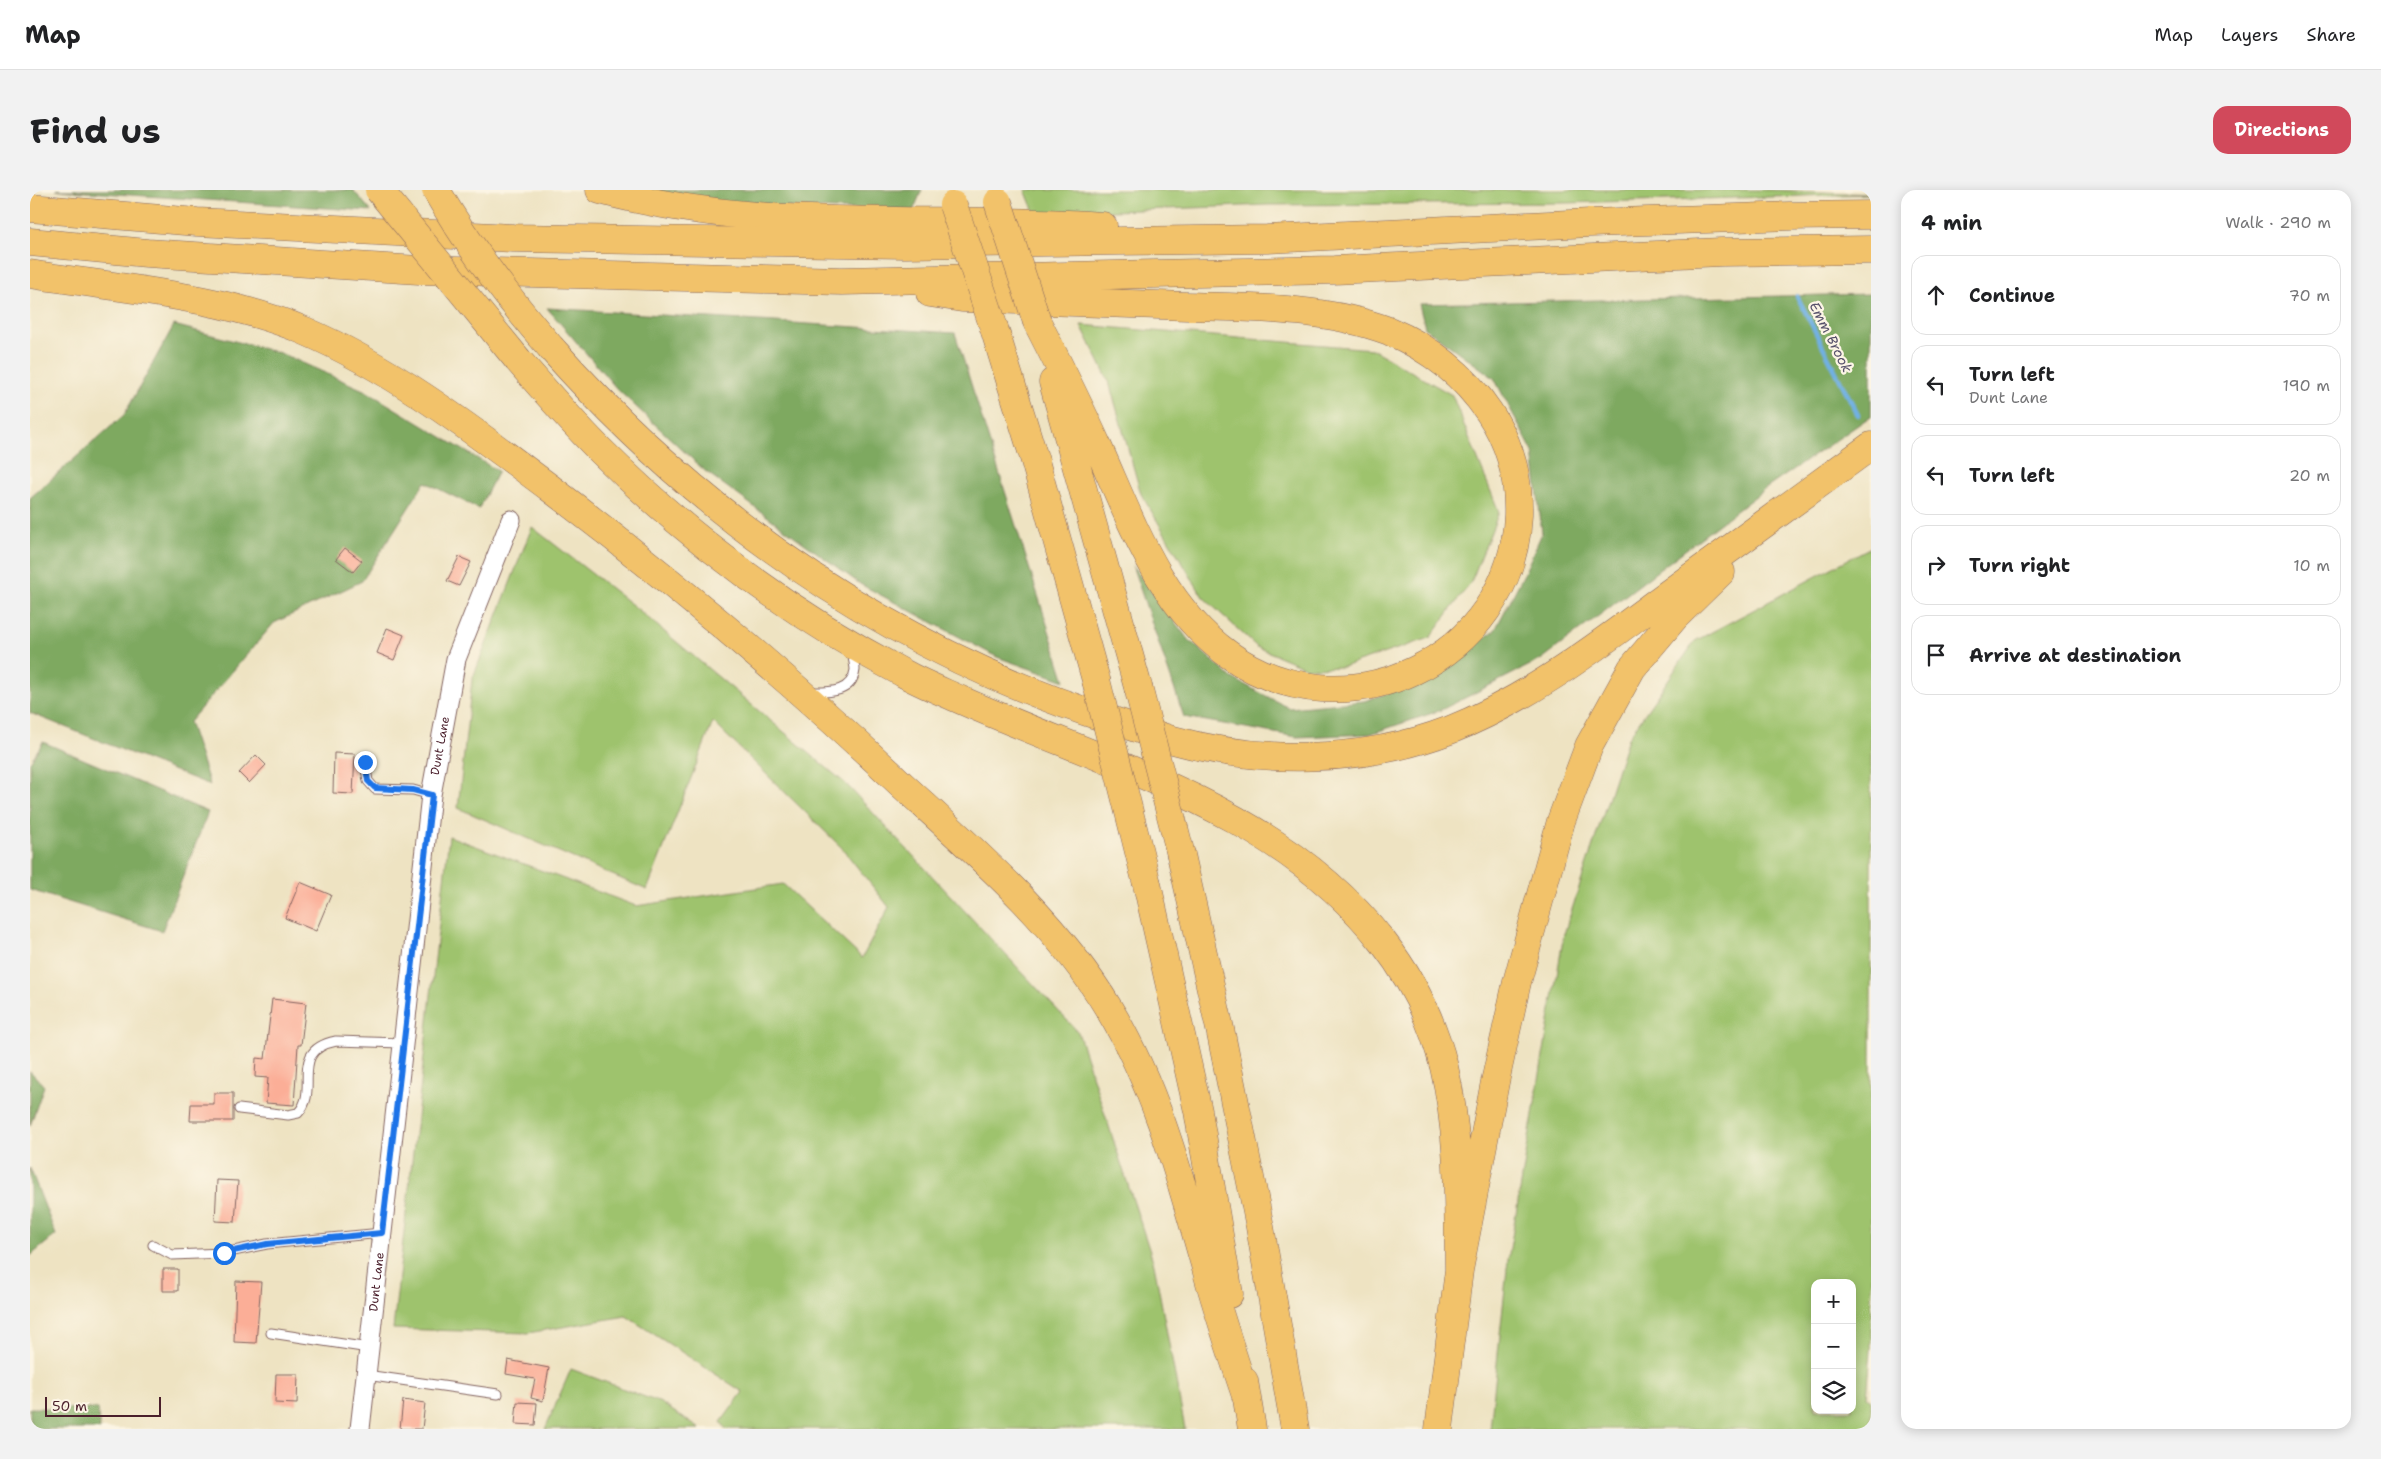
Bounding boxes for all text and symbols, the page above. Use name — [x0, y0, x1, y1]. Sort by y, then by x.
text: Map — [25, 19, 81, 51]
text: Map — [2155, 23, 2193, 47]
text: Layers — [2221, 23, 2278, 47]
text: Share — [2306, 23, 2356, 47]
button: Directions — [2213, 106, 2351, 154]
text: Find us — [30, 107, 161, 154]
text: 4 min — [1921, 209, 1982, 237]
text: Walk · 290 m — [2225, 212, 2331, 233]
icon: ahead — [1922, 281, 1950, 309]
text: Continue — [1969, 283, 2055, 308]
text: 70 m — [2289, 285, 2330, 306]
water label: Emm Brook — [1805, 299, 1857, 375]
text: Turn left — [1969, 362, 2055, 387]
icon: left — [1922, 371, 1950, 399]
text: 190 m — [2283, 375, 2330, 396]
text: Dunt Lane — [1969, 387, 2048, 408]
icon: left — [1922, 461, 1950, 489]
text: Turn left — [1969, 463, 2055, 488]
text: 20 m — [2289, 465, 2330, 486]
icon: right — [1922, 551, 1950, 579]
text: Turn right — [1969, 553, 2070, 578]
text: 10 m — [2293, 555, 2330, 576]
icon: arrive — [1922, 641, 1950, 669]
text: Arrive at destination — [1969, 643, 2181, 668]
street label: Dunt Lane — [427, 715, 453, 776]
route end — [354, 751, 377, 774]
route start — [213, 1242, 236, 1265]
street label: Dunt Lane — [365, 1251, 388, 1312]
map controls — [1811, 1279, 1856, 1414]
button: + — [1811, 1279, 1856, 1324]
button: − — [1811, 1324, 1856, 1369]
button: layers — [1811, 1369, 1856, 1414]
scale bar — [45, 1394, 161, 1417]
text: 50 m — [52, 1397, 87, 1415]

